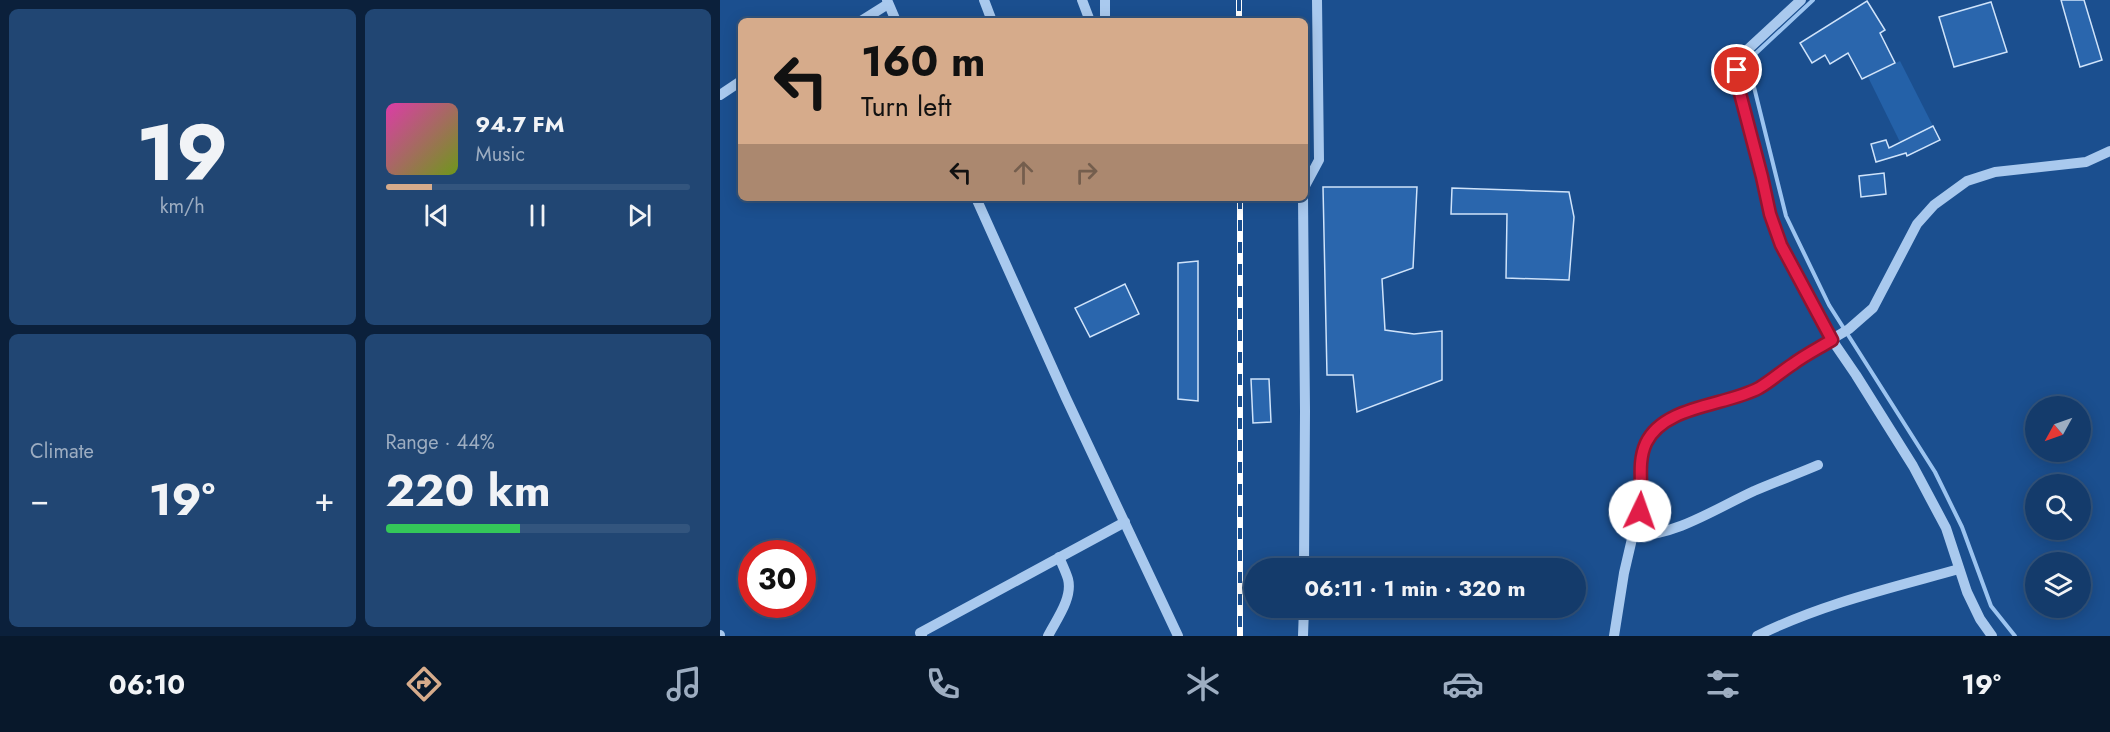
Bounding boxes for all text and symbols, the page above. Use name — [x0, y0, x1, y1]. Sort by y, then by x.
text: 160 m — [861, 31, 985, 92]
icon: left — [762, 42, 840, 120]
pin — [1711, 44, 1762, 95]
icon: arrive — [1720, 53, 1753, 86]
text: Turn left — [861, 87, 951, 126]
text: 19 — [136, 97, 228, 209]
text: 94.7 FM — [476, 108, 564, 140]
text: Music — [476, 140, 525, 169]
icon: left — [944, 156, 977, 189]
icon: ahead — [1007, 156, 1040, 189]
icon: right — [1070, 156, 1103, 189]
text: km/h — [160, 192, 205, 221]
icon: previous — [420, 199, 453, 232]
icon: pause — [521, 199, 554, 232]
icon: next — [623, 199, 656, 232]
north arrow — [2025, 396, 2091, 462]
map controls — [2025, 396, 2091, 618]
text: Range · 44% — [386, 428, 495, 457]
text: Climate — [30, 437, 94, 466]
text: 220 km — [386, 458, 551, 523]
text: 19° — [149, 467, 215, 532]
button: search — [2025, 474, 2091, 540]
text: − — [30, 476, 49, 523]
text: + — [314, 476, 334, 523]
position arrow — [1608, 479, 1672, 543]
speed limit sign: 30 — [738, 540, 816, 618]
button: layers — [2025, 552, 2091, 618]
text: 06:11 · 1 min · 320 m — [1304, 572, 1526, 604]
icon: directions — [403, 663, 445, 705]
icon: music — [663, 663, 705, 705]
icon: phone — [922, 663, 964, 705]
icon: climate — [1182, 663, 1224, 705]
icon: car — [1442, 663, 1484, 705]
icon: filters — [1702, 663, 1744, 705]
text: 06:10 — [109, 665, 185, 704]
text: 19° — [1961, 665, 2001, 704]

